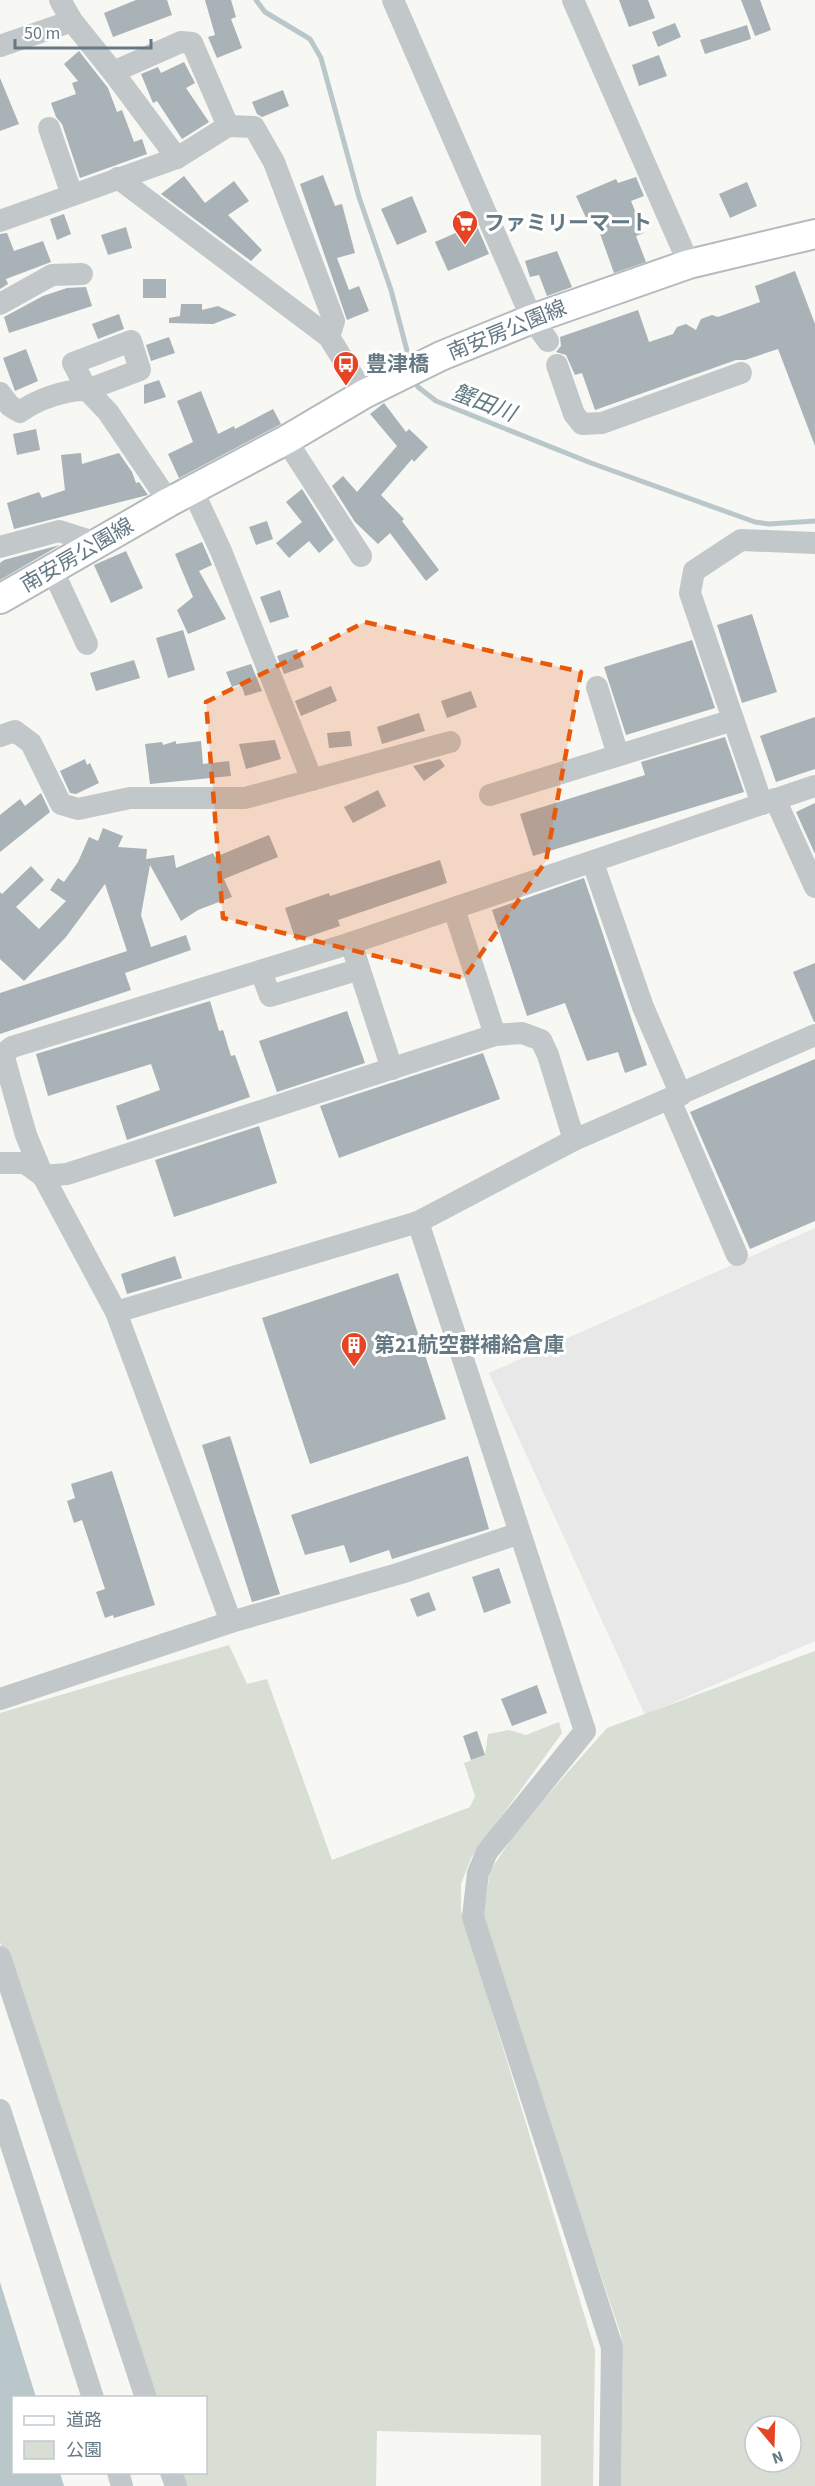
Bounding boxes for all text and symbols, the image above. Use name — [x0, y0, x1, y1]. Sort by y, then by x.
scale bar — [15, 12, 152, 50]
text: 50 m — [24, 21, 60, 46]
supermarket icon: ファミリーマート — [450, 208, 480, 246]
place label: ファミリーマート — [484, 208, 652, 238]
street label: 南安房公園線 — [443, 292, 571, 368]
bus stop icon: 豊津橋 — [331, 349, 361, 387]
place label: 豊津橋 — [366, 349, 429, 379]
water label: 蟹田川 — [447, 376, 522, 430]
street label: 南安房公園線 — [15, 511, 139, 599]
building icon: 第21航空群補給倉庫 — [339, 1330, 369, 1368]
place label: 第21航空群補給倉庫 — [374, 1330, 564, 1360]
legend — [12, 2396, 207, 2474]
text: 道路 — [66, 2408, 102, 2433]
north arrow — [743, 2414, 803, 2474]
text: 公園 — [66, 2438, 102, 2463]
text: N — [769, 2445, 786, 2469]

